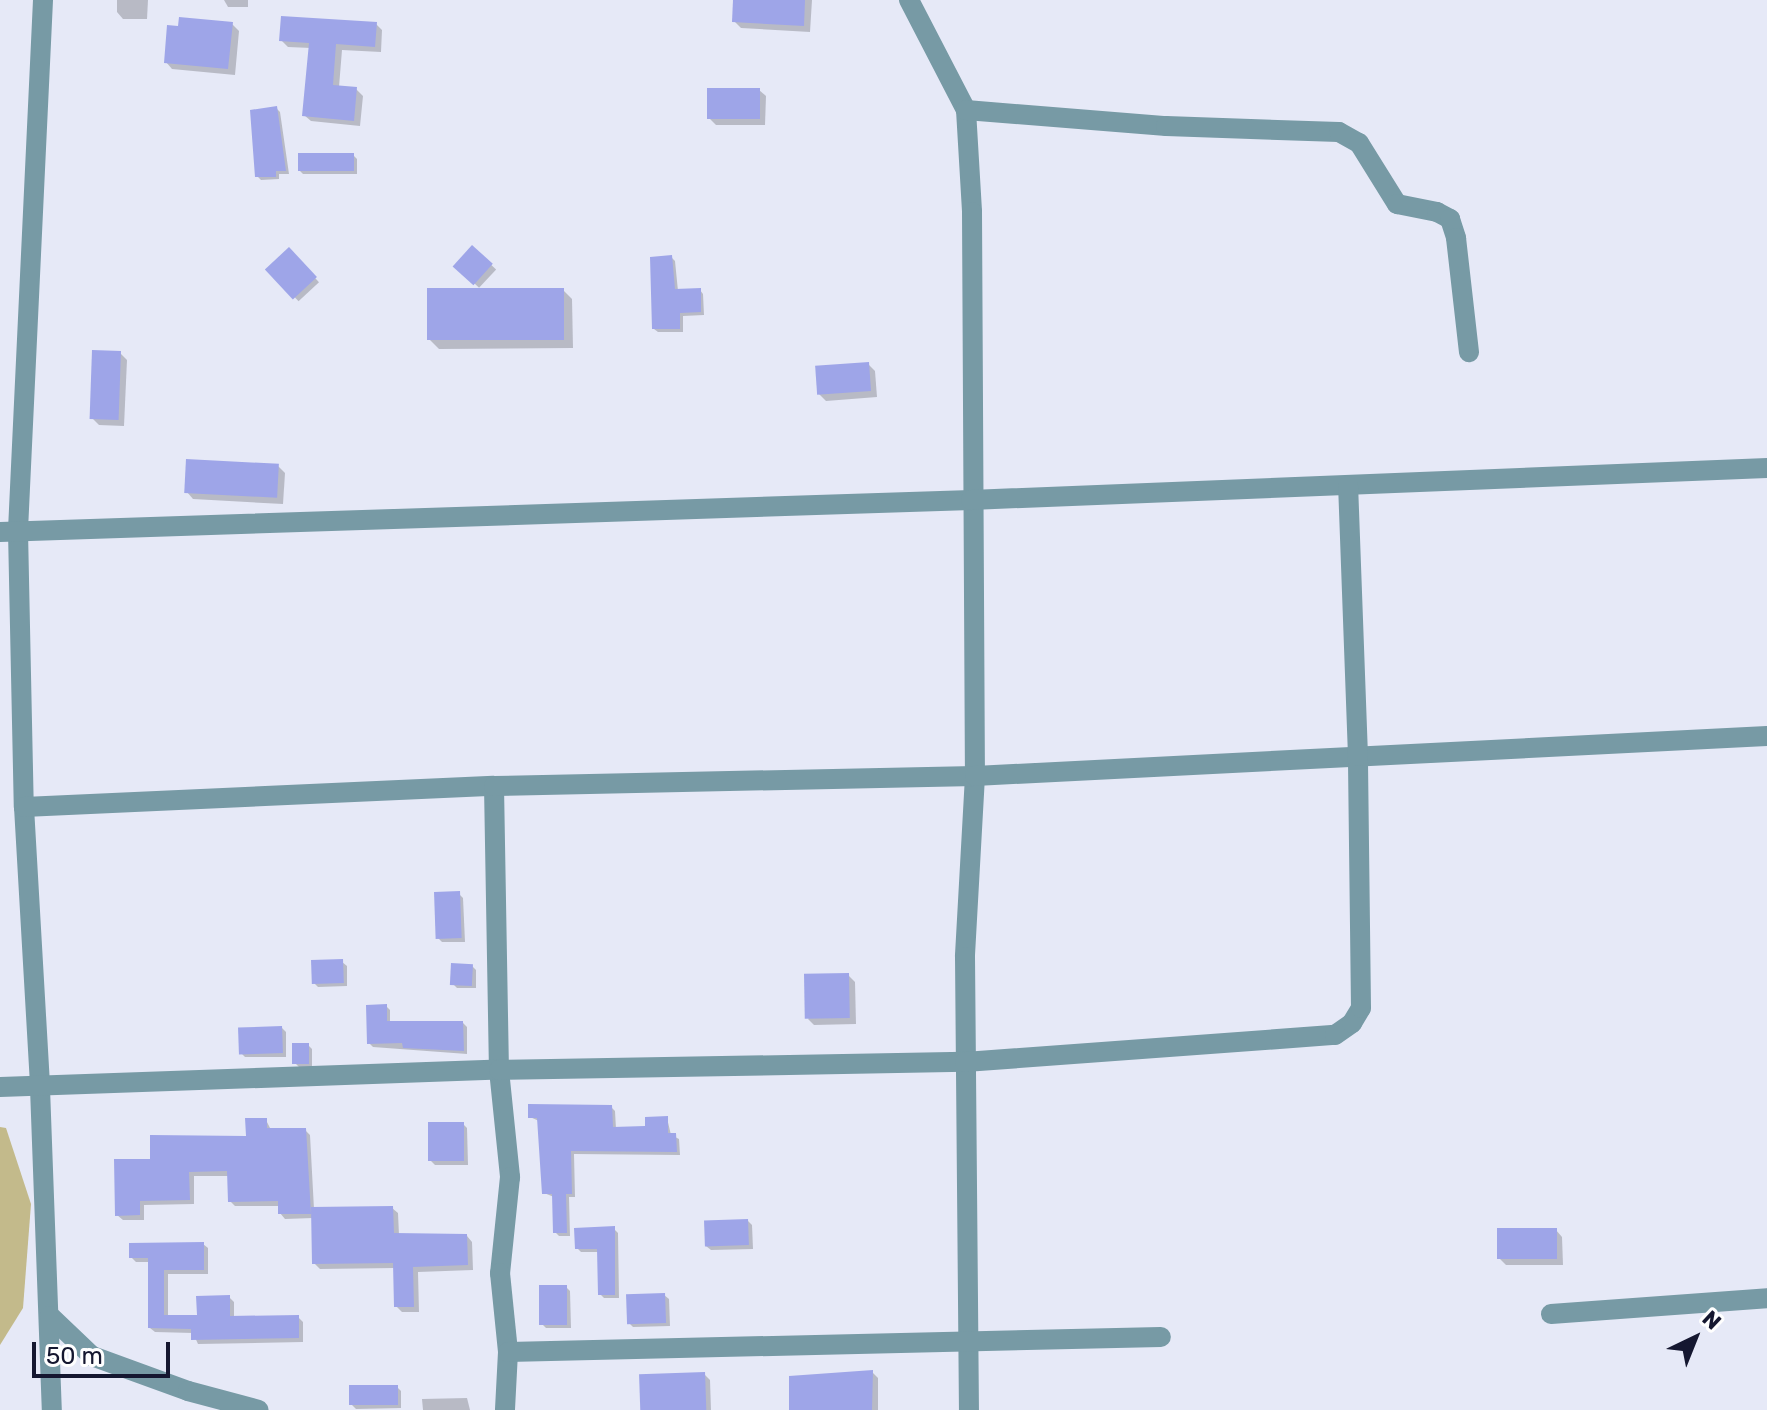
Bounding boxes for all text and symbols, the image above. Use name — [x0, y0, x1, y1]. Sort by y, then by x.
north arrow — [1655, 1298, 1735, 1378]
text: N — [1697, 1305, 1727, 1335]
scale bar — [36, 1326, 174, 1376]
text: 50 m — [46, 1342, 103, 1370]

